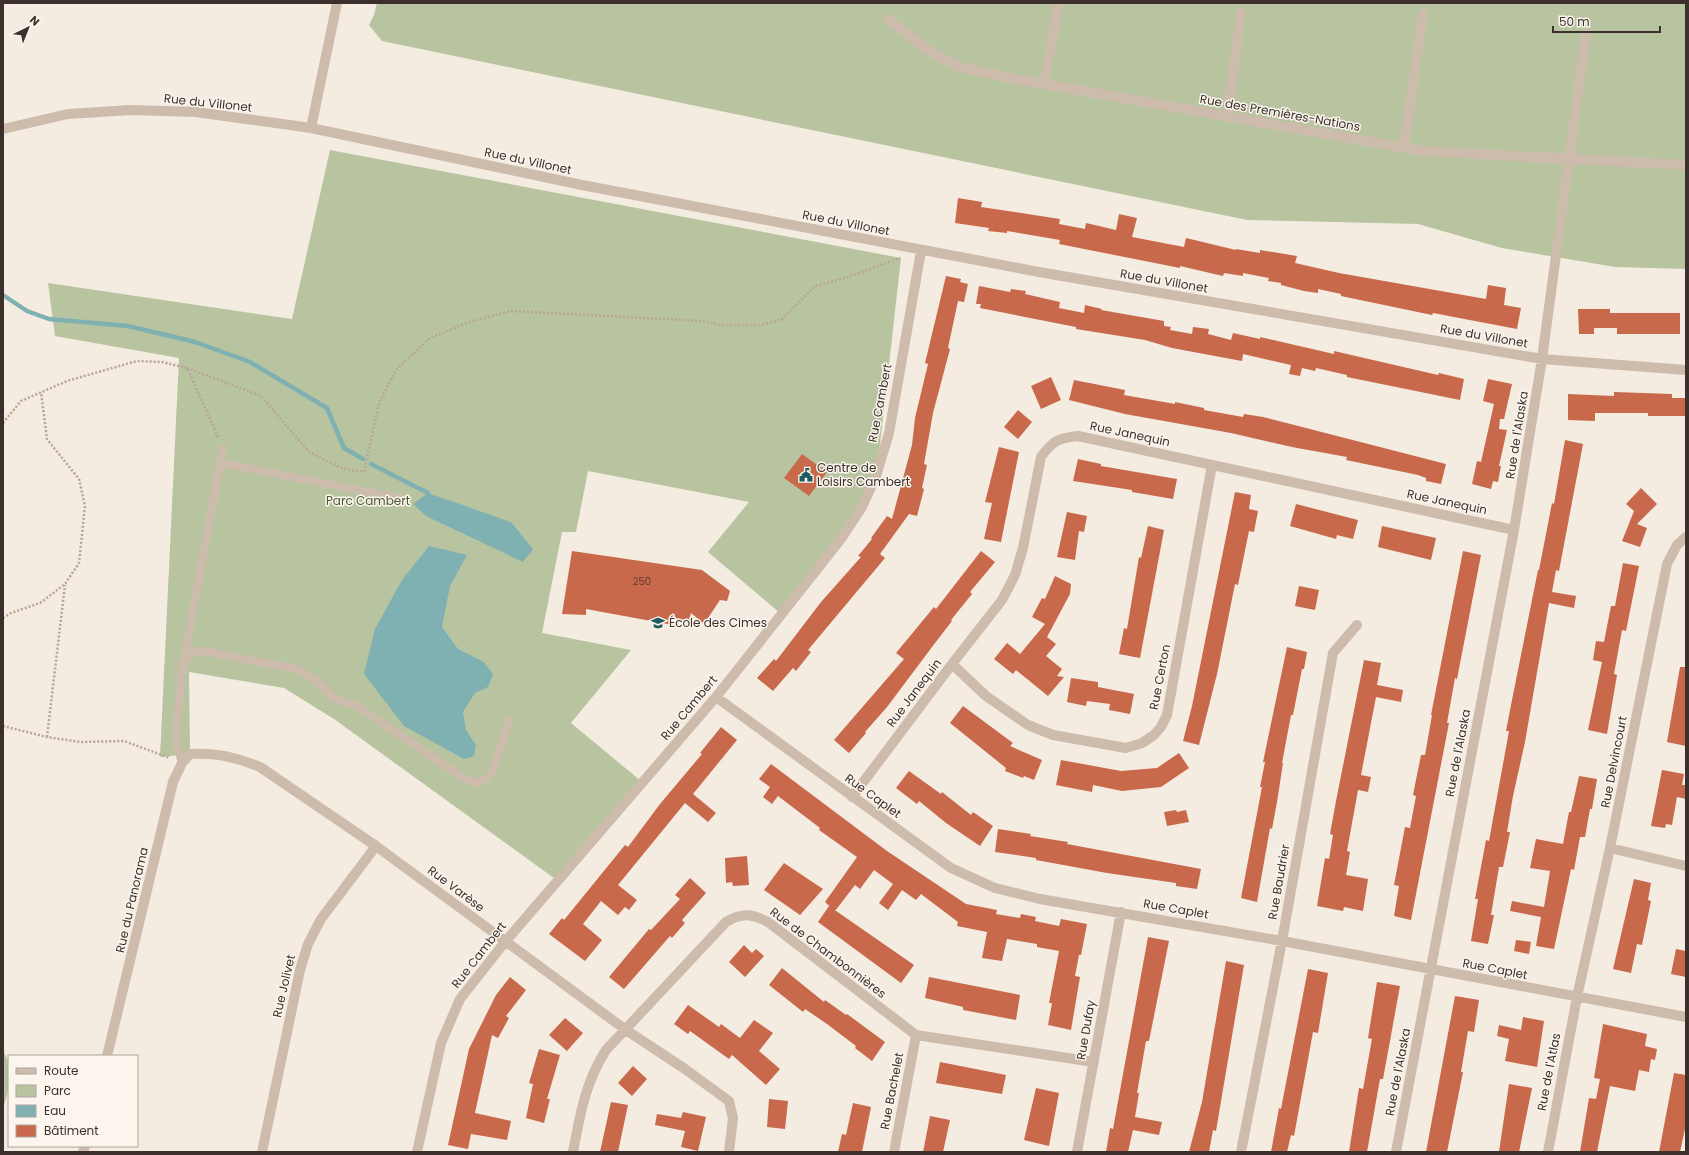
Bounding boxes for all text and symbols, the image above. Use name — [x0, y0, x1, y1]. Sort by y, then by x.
north arrow — [8, 8, 48, 48]
scale bar — [1553, 8, 1660, 34]
text: N — [26, 12, 43, 29]
text: 50 m — [1559, 13, 1590, 30]
street label: Rue du Villonet — [163, 89, 253, 116]
street label: Rue des Premières-Nations — [1199, 90, 1362, 135]
street label: Rue du Villonet — [483, 143, 573, 178]
street label: Rue du Villonet — [801, 206, 891, 239]
street label: Rue du Villonet — [1119, 264, 1209, 297]
street label: Rue du Villonet — [1439, 319, 1529, 352]
street label: Rue Cambert — [864, 362, 895, 444]
street label: Rue de l'Alaska — [1501, 390, 1532, 480]
street label: Rue Janequin — [1088, 417, 1172, 450]
place label: Centre de Loisirs Cambert — [817, 459, 910, 490]
public building icon: Centre de Loisirs Cambert — [798, 467, 814, 483]
street label: Rue Janequin — [1405, 485, 1489, 518]
park label: Parc Cambert — [326, 492, 410, 509]
house number: 250 — [633, 574, 651, 589]
place label: École des Cimes — [669, 614, 767, 631]
school or university icon: École des Cimes — [650, 615, 666, 631]
street label: Rue Certon — [1145, 643, 1174, 711]
street label: Rue Janequin — [882, 655, 945, 730]
street label: Rue Cambert — [656, 672, 721, 744]
street label: Rue de l'Alaska — [1441, 708, 1474, 798]
street label: Rue Delvincourt — [1596, 714, 1631, 809]
street label: Rue Caplet — [842, 769, 905, 822]
street label: Rue Baudrier — [1264, 842, 1294, 921]
street label: Rue du Panorama — [111, 845, 152, 954]
street label: Rue Varèse — [424, 862, 488, 916]
street label: Rue Caplet — [1142, 894, 1210, 923]
street label: Rue de Chambonnières — [767, 903, 890, 1002]
street label: Rue Cambert — [447, 918, 510, 991]
street label: Rue Jolivet — [268, 953, 299, 1019]
street label: Rue Caplet — [1461, 954, 1529, 983]
street label: Rue Dufay — [1072, 998, 1099, 1061]
street label: Rue de l'Alaska — [1381, 1027, 1414, 1117]
street label: Rue de l'Atlas — [1533, 1031, 1564, 1112]
street label: Rue Bachelet — [876, 1051, 907, 1131]
legend — [8, 1055, 138, 1147]
text: Route — [44, 1062, 78, 1079]
text: Parc — [44, 1082, 71, 1099]
text: Eau — [44, 1102, 66, 1119]
text: Bâtiment — [44, 1122, 99, 1139]

